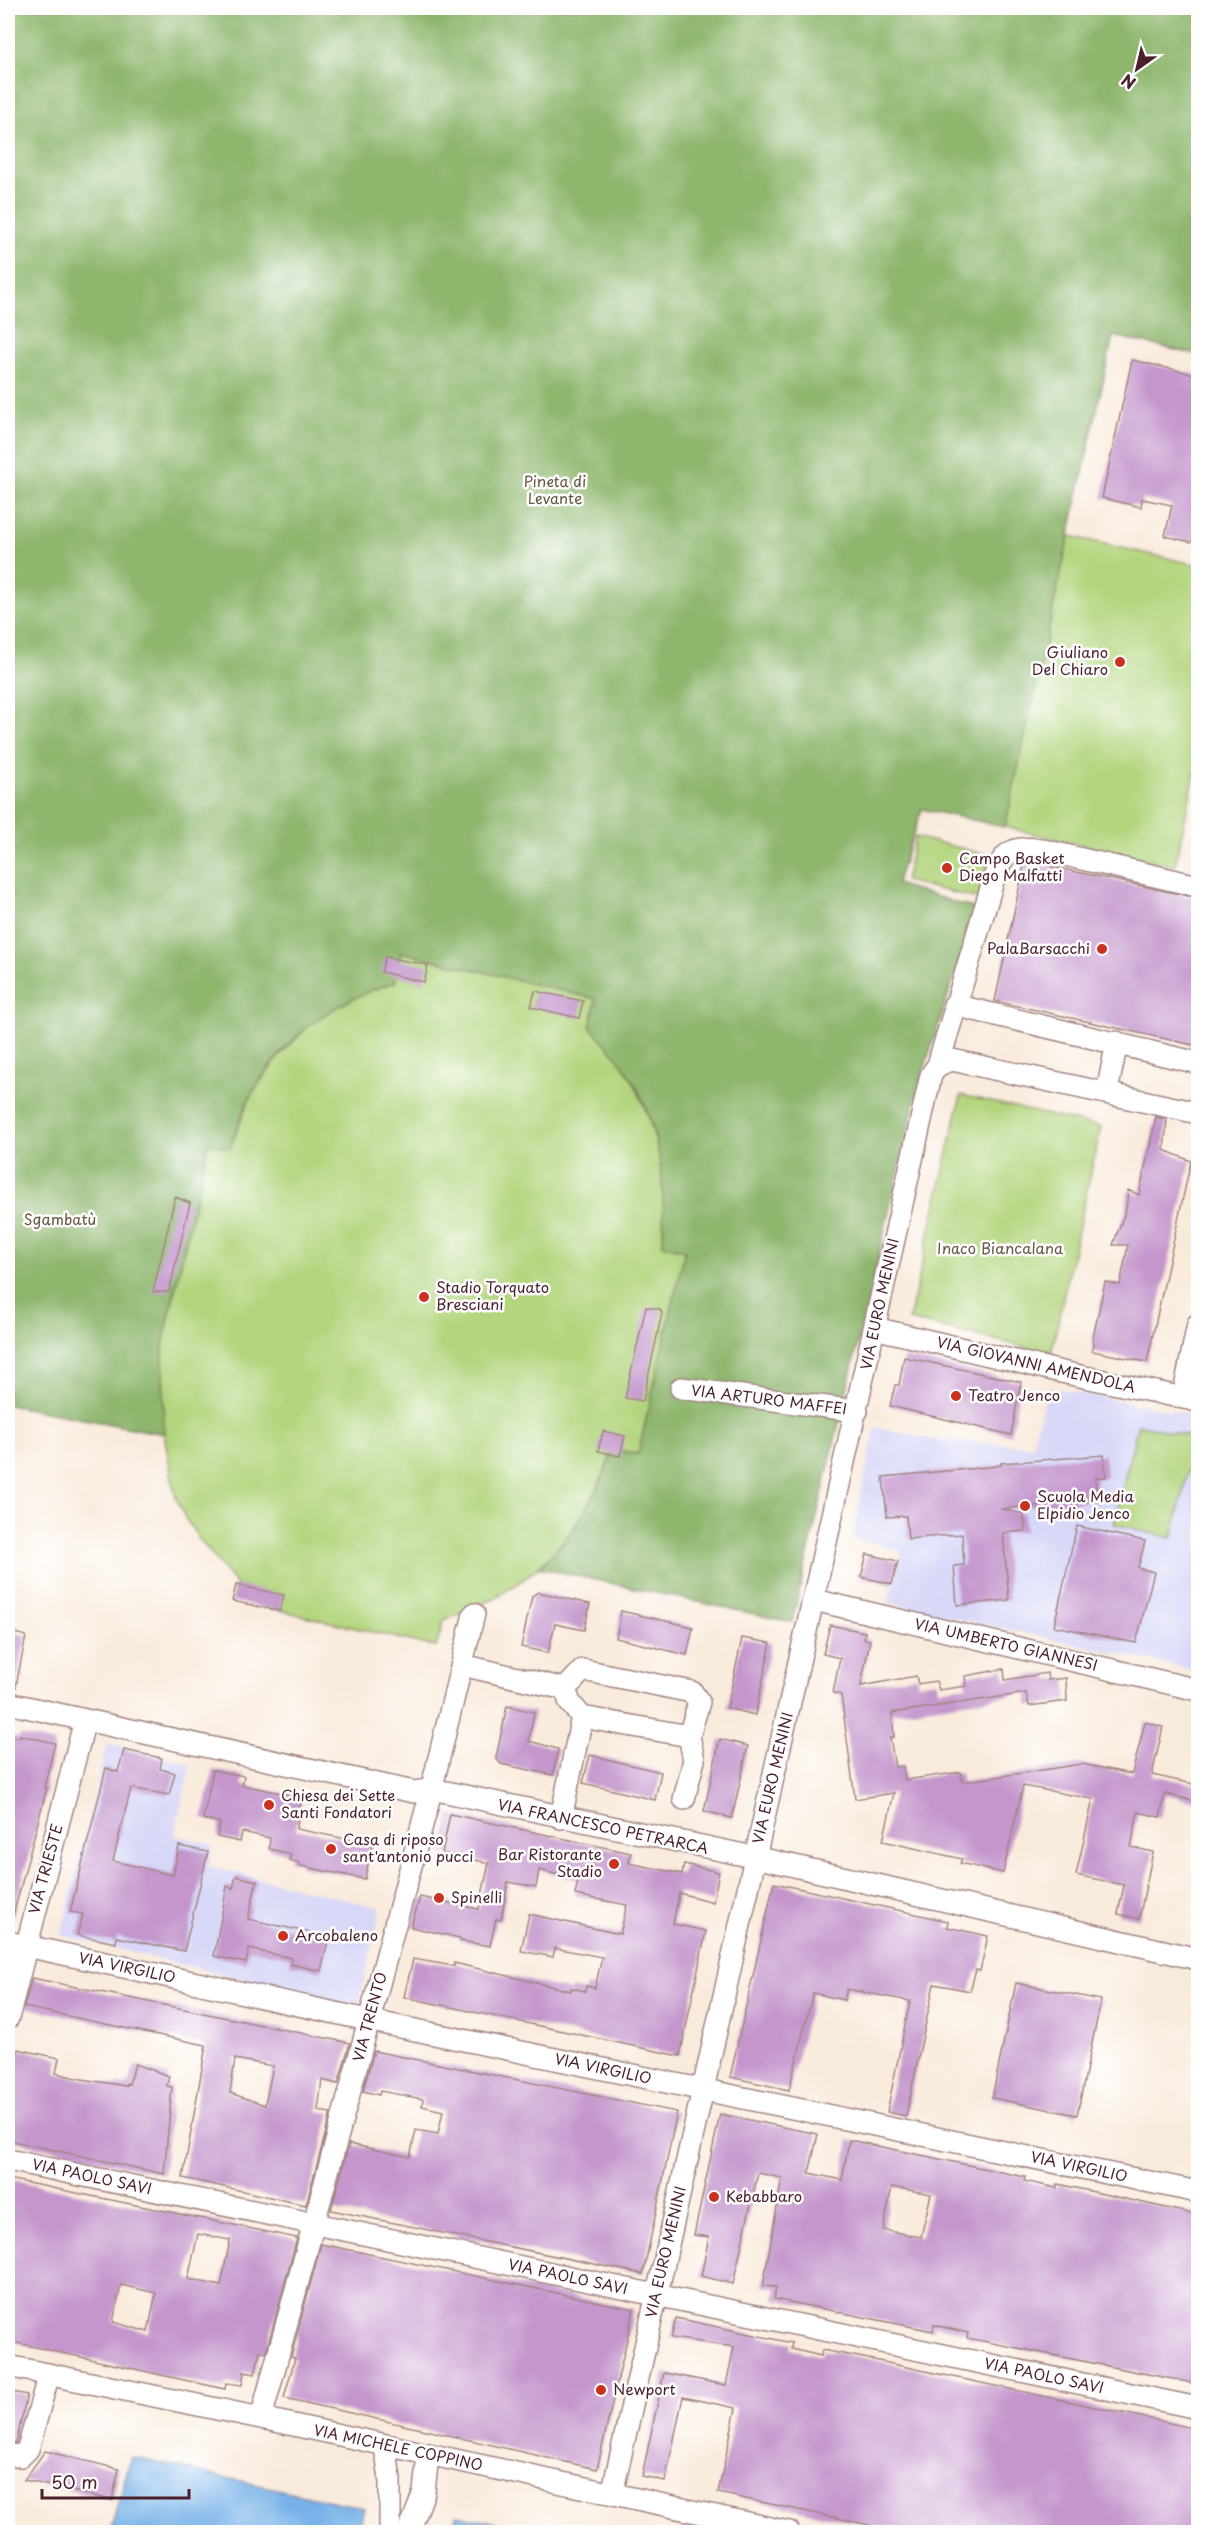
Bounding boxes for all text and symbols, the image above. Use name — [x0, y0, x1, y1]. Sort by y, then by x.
north arrow — [1107, 39, 1167, 99]
text: N — [1116, 69, 1140, 96]
park label: Pineta di Levante — [524, 469, 586, 509]
place label: Giuliano Del Chiaro — [1032, 640, 1108, 680]
marker: Giuliano Del Chiaro — [1113, 655, 1127, 669]
place label: Campo Basket Diego Malfatti — [959, 846, 1065, 886]
marker: Campo Basket Diego Malfatti — [940, 861, 954, 875]
place label: PalaBarsacchi — [987, 936, 1090, 959]
marker: PalaBarsacchi — [1095, 942, 1109, 956]
park label: Sgambatù — [24, 1207, 96, 1230]
street label: VIA EURO MENINI — [853, 1235, 904, 1372]
park label: Inaco Biancalana — [937, 1236, 1063, 1259]
place label: Stadio Torquato Bresciani — [436, 1275, 549, 1315]
marker: Stadio Torquato Bresciani — [417, 1290, 431, 1304]
street label: VIA GIOVANNI AMENDOLA — [935, 1329, 1138, 1398]
street label: VIA ARTURO MAFFEI — [690, 1378, 849, 1419]
place label: Teatro Jenco — [968, 1383, 1060, 1406]
marker: Teatro Jenco — [949, 1389, 963, 1403]
place label: Scuola Media Elpidio Jenco — [1037, 1484, 1134, 1524]
marker: Scuola Media Elpidio Jenco — [1018, 1499, 1032, 1513]
street label: VIA UMBERTO GIANNESI — [912, 1611, 1100, 1676]
street label: VIA EURO MENINI — [745, 1710, 798, 1846]
place label: Chiesa dei Sette Santi Fondatori — [281, 1783, 395, 1823]
street label: VIA FRANCESCO PETRARCA — [496, 1792, 711, 1859]
marker: Chiesa dei Sette Santi Fondatori — [262, 1798, 276, 1812]
street label: VIA TRIESTE — [21, 1821, 68, 1916]
place label: Casa di riposo sant'antonio pucci — [343, 1827, 473, 1867]
marker: Casa di riposo sant'antonio pucci — [324, 1842, 338, 1856]
place label: Bar Ristorante Stadio — [498, 1842, 602, 1882]
marker: Bar Ristorante Stadio — [607, 1857, 621, 1871]
place label: Spinelli — [451, 1885, 502, 1908]
marker: Spinelli — [432, 1891, 446, 1905]
place label: Arcobaleno — [295, 1923, 378, 1946]
marker: Arcobaleno — [276, 1929, 290, 1943]
street label: VIA VIRGILIO — [77, 1945, 178, 1988]
street label: VIA TRENTO — [346, 1969, 392, 2064]
street label: VIA VIRGILIO — [553, 2046, 654, 2089]
street label: VIA VIRGILIO — [1029, 2144, 1130, 2187]
street label: VIA PAOLO SAVI — [30, 2152, 154, 2199]
street label: VIA EURO MENINI — [638, 2184, 691, 2320]
place label: Kebabbaro — [726, 2184, 802, 2207]
marker: Kebabbaro — [707, 2190, 721, 2204]
street label: VIA PAOLO SAVI — [506, 2252, 630, 2299]
street label: VIA PAOLO SAVI — [982, 2351, 1106, 2398]
place label: Newport — [613, 2377, 676, 2400]
marker: Newport — [594, 2383, 608, 2397]
street label: VIA MICHELE COPPINO — [312, 2417, 485, 2476]
scale bar — [42, 2462, 189, 2500]
text: 50 m — [51, 2468, 98, 2495]

